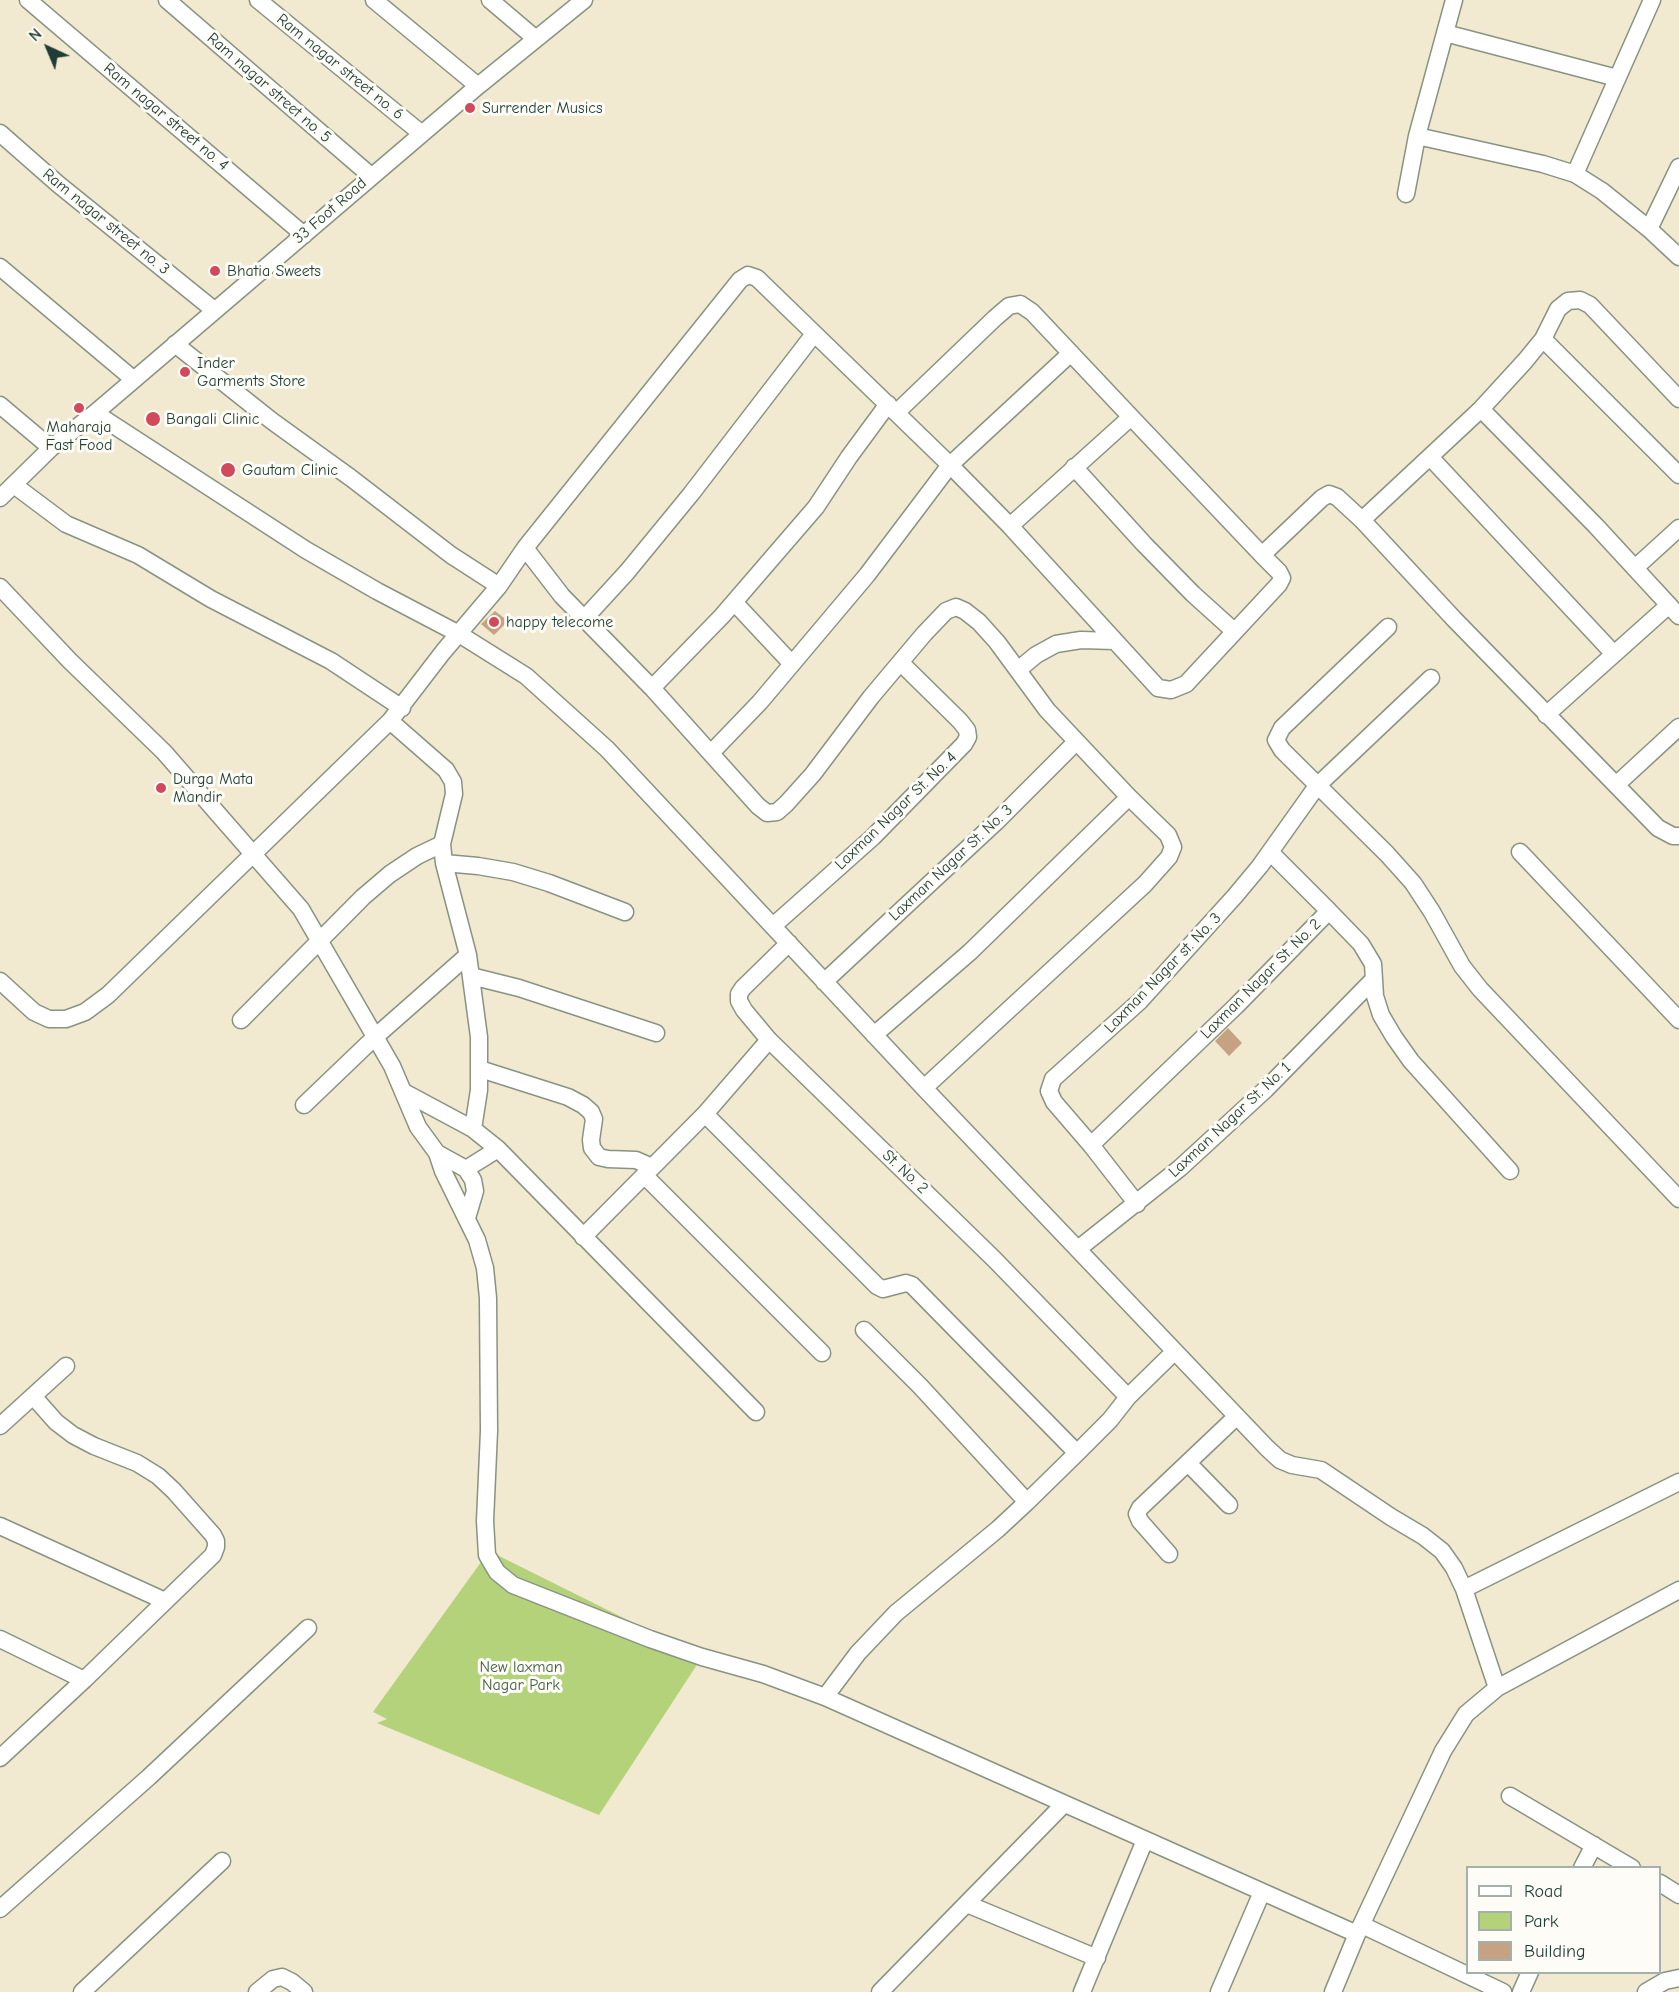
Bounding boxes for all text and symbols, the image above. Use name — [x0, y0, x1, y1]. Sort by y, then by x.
street label: Ram nagar street no. 6 — [272, 10, 408, 124]
north arrow — [18, 18, 78, 78]
text: N — [25, 25, 46, 45]
street label: Ram nagar street no. 5 — [203, 29, 335, 147]
street label: Ram nagar street no. 4 — [100, 59, 232, 175]
place label: Surrender Musics — [482, 98, 603, 118]
marker: Surrender Musics — [463, 101, 477, 115]
street label: Ram nagar street no. 3 — [39, 165, 173, 279]
street label: 33 Foot Road — [289, 174, 371, 248]
place label: Bhatia Sweets — [227, 261, 321, 281]
marker: Bhatia Sweets — [208, 264, 222, 278]
place label: Inder Garments Store — [197, 353, 305, 391]
marker: Inder Garments Store — [178, 365, 192, 379]
marker: Maharaja Fast Food — [72, 401, 86, 415]
place label: Bangali Clinic — [166, 409, 259, 429]
marker: Bangali Clinic — [144, 410, 162, 428]
place label: Maharaja Fast Food — [46, 417, 112, 455]
place label: Gautam Clinic — [242, 460, 338, 480]
marker: Gautam Clinic — [219, 461, 237, 479]
place label: happy telecome — [506, 612, 613, 632]
marker: happy telecome — [487, 615, 501, 629]
street label: Laxman Nagar St. No. 4 — [831, 748, 961, 874]
place label: Durga Mata Mandir — [173, 769, 253, 807]
marker: Durga Mata Mandir — [154, 781, 168, 795]
street label: Laxman Nagar St. No. 3 — [885, 801, 1017, 925]
street label: Laxman Nagar st. No. 3 — [1101, 909, 1225, 1037]
street label: Laxman Nagar St. No. 2 — [1197, 915, 1325, 1043]
street label: Laxman Nagar St. No. 1 — [1165, 1058, 1295, 1182]
street label: St. No. 2 — [878, 1146, 932, 1198]
park label: New laxman Nagar Park — [479, 1657, 563, 1695]
legend — [1466, 1866, 1661, 1974]
text: Road — [1524, 1881, 1563, 1902]
text: Park — [1524, 1911, 1558, 1932]
text: Building — [1524, 1941, 1586, 1962]

